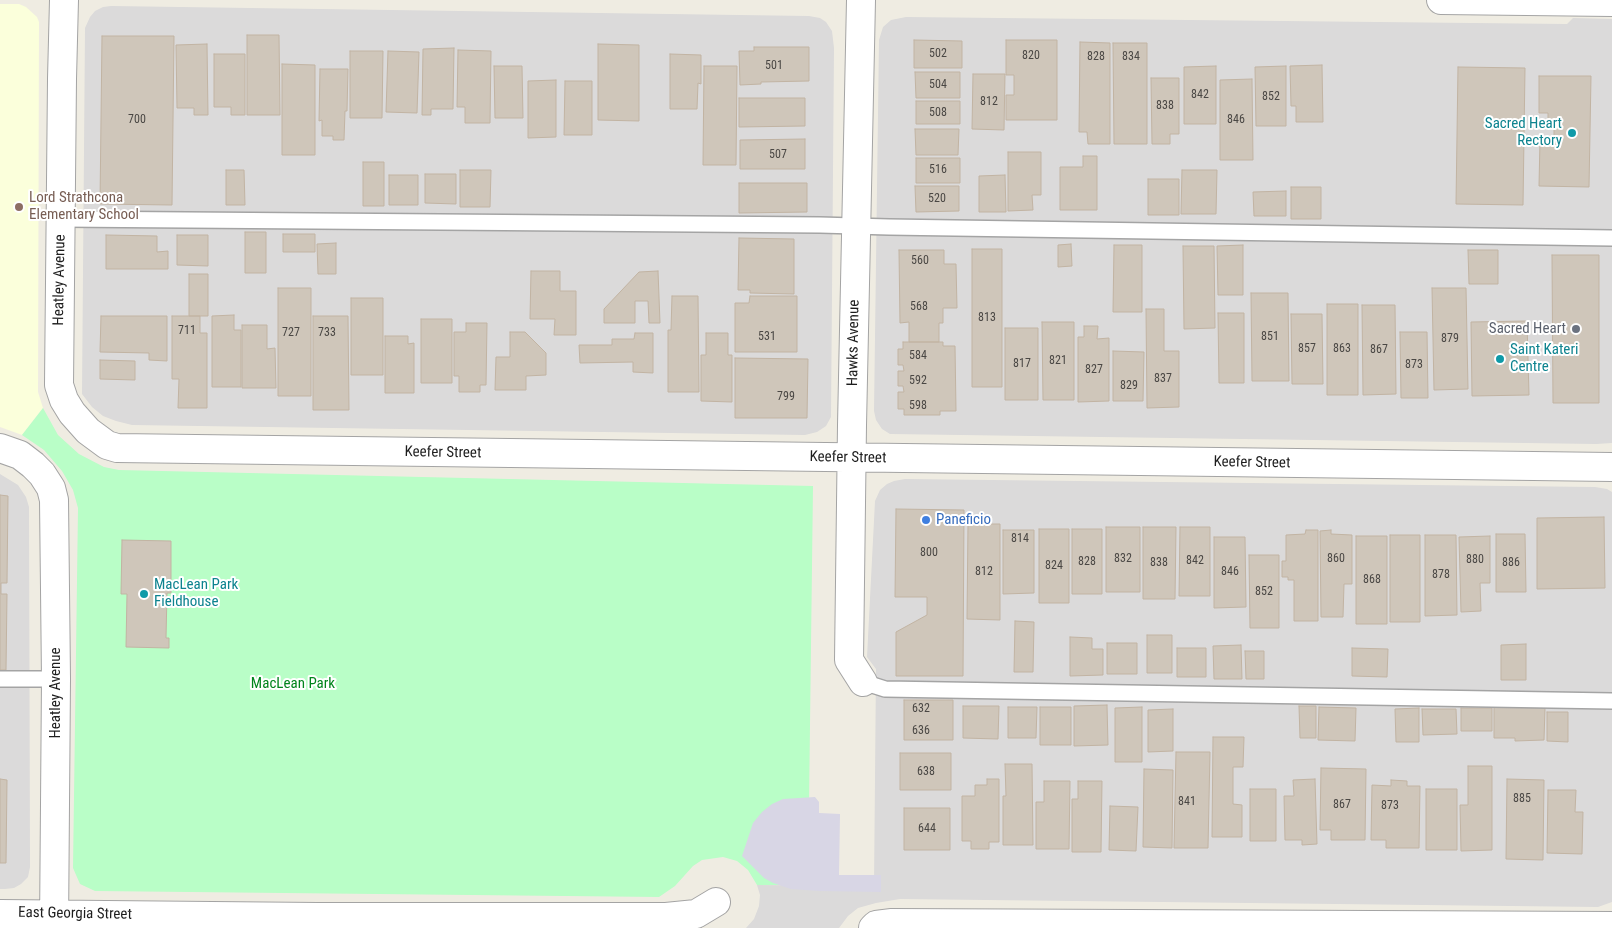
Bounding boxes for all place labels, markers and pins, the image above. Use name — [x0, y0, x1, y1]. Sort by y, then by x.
place label: Sacred Heart Rectory — [1485, 115, 1562, 150]
marker: Sacred Heart Rectory — [1566, 127, 1578, 139]
place label: Lord Strathcona Elementary School — [29, 189, 139, 224]
marker: Lord Strathcona Elementary School — [13, 201, 25, 213]
place label: Sacred Heart — [1489, 320, 1566, 338]
marker: Sacred Heart — [1570, 323, 1582, 335]
place label: Saint Kateri Centre — [1510, 341, 1578, 376]
marker: Saint Kateri Centre — [1494, 353, 1506, 365]
place label: Paneficio — [936, 511, 991, 529]
marker: Paneficio — [920, 514, 932, 526]
place label: MacLean Park Fieldhouse — [154, 576, 238, 611]
marker: MacLean Park Fieldhouse — [138, 588, 150, 600]

